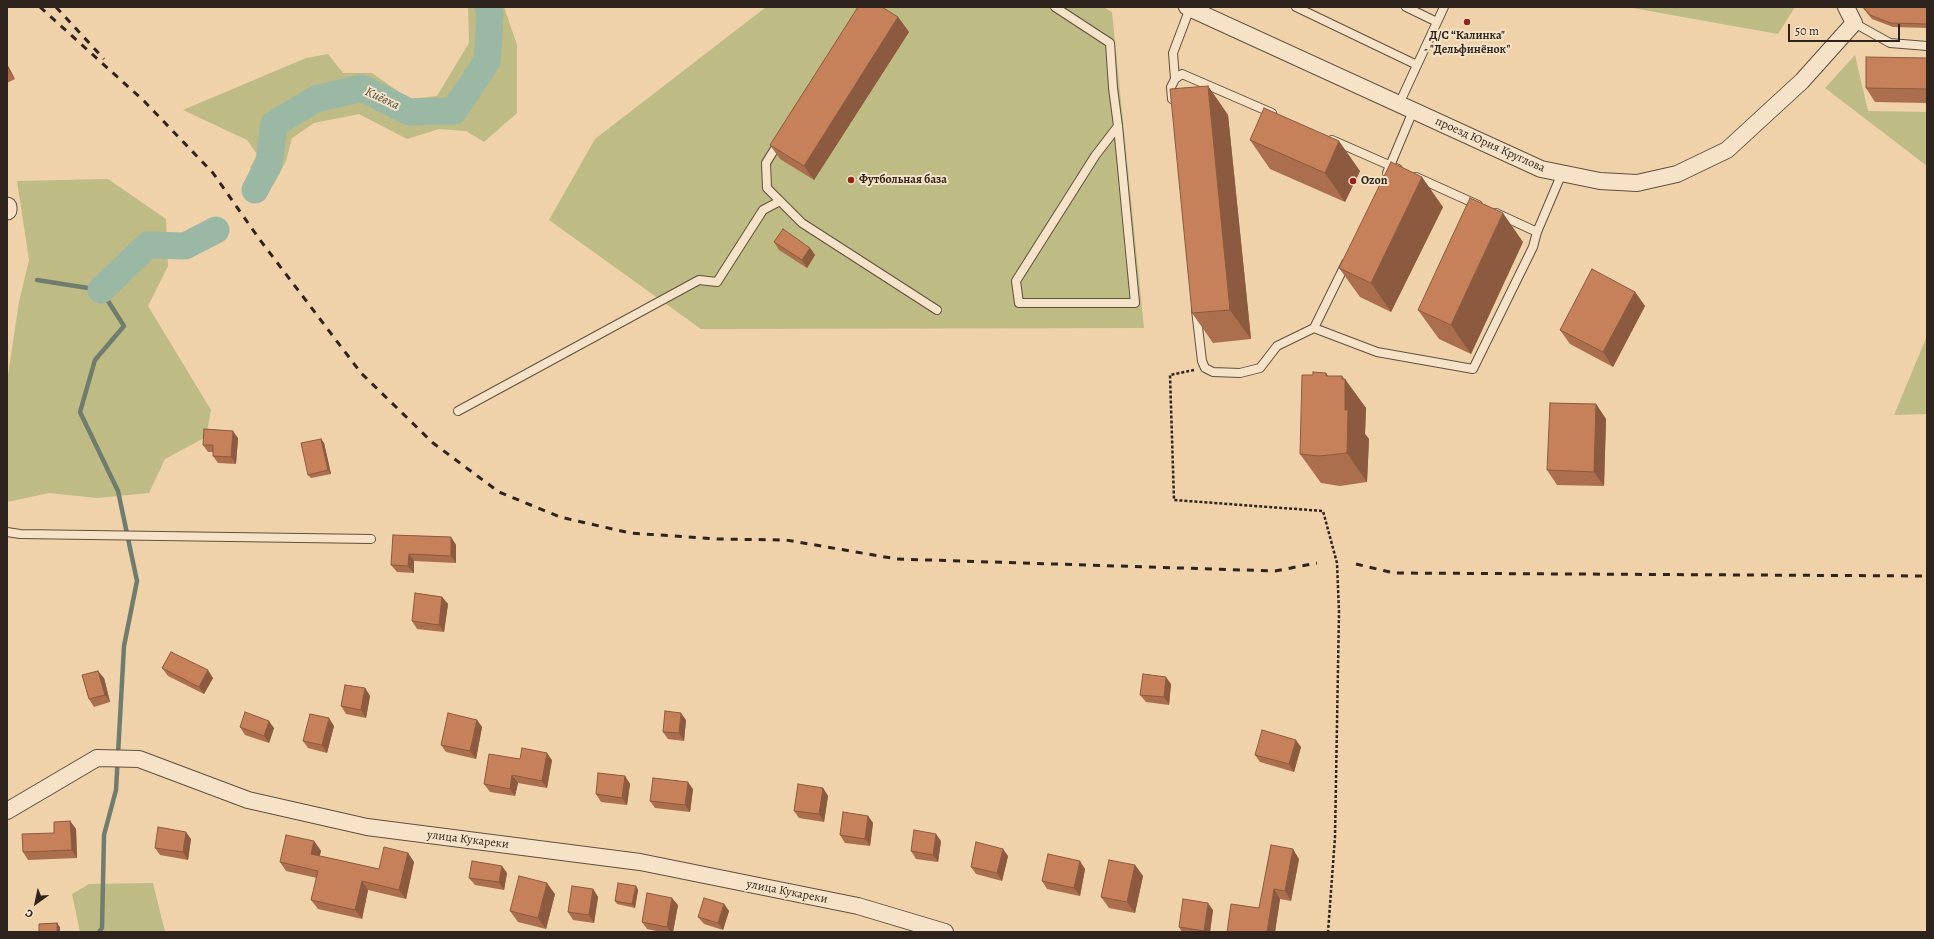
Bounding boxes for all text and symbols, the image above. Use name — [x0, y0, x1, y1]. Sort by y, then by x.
scale bar — [1790, 16, 1902, 42]
marker: Д/С “Калинка" - "Дельфинёнок" — [1462, 17, 1472, 27]
text: 50 m — [1795, 23, 1819, 39]
place label: Д/С “Калинка" - "Дельфинёнок" — [1424, 29, 1510, 57]
water label: Киёвка — [362, 84, 402, 114]
street label: проезд Юрия Круглова — [1433, 114, 1547, 176]
place label: Футбольная база — [859, 173, 947, 187]
place label: Ozon — [1361, 174, 1388, 188]
marker: Футбольная база — [846, 175, 856, 185]
marker: Ozon — [1348, 176, 1358, 186]
street label: улица Кукареки — [426, 828, 510, 852]
street label: улица Кукареки — [745, 877, 829, 907]
north arrow — [16, 883, 56, 923]
text: С — [22, 905, 36, 922]

